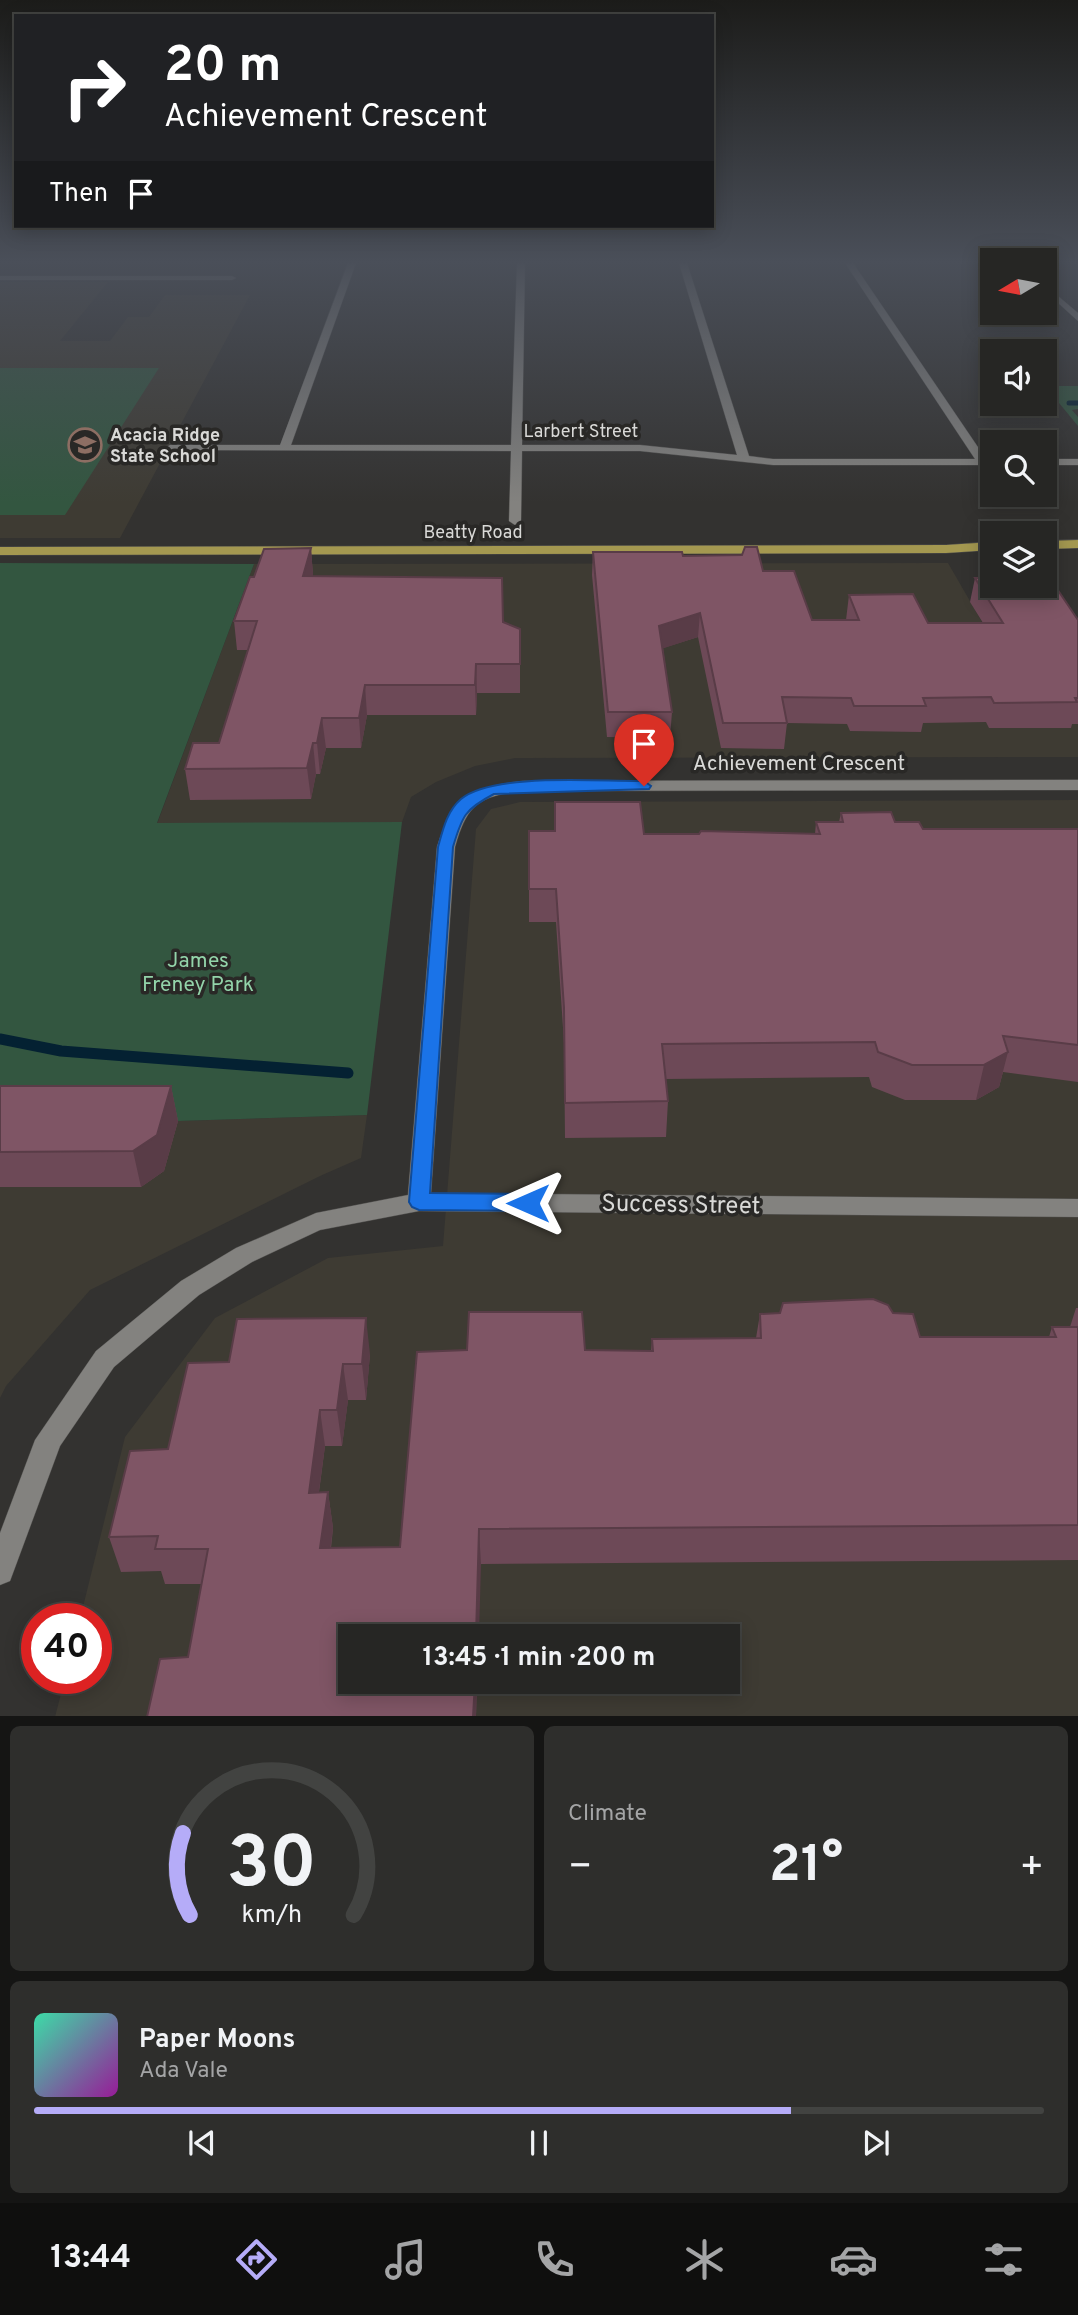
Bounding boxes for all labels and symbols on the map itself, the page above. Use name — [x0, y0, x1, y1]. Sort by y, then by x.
north arrow — [980, 248, 1057, 326]
street label: Larbert Street — [524, 421, 638, 444]
place label: Acacia Ridge State School — [110, 425, 220, 469]
school or university icon: Acacia Ridge State School — [66, 426, 104, 464]
street label: Beatty Road — [423, 522, 523, 545]
pin — [614, 714, 674, 786]
street label: Achievement Crescent — [693, 751, 905, 778]
park label: James Freney Park — [142, 948, 254, 999]
position arrow — [491, 1166, 565, 1240]
street label: Success Street — [601, 1190, 761, 1222]
speed limit sign: 40 — [21, 1603, 112, 1694]

